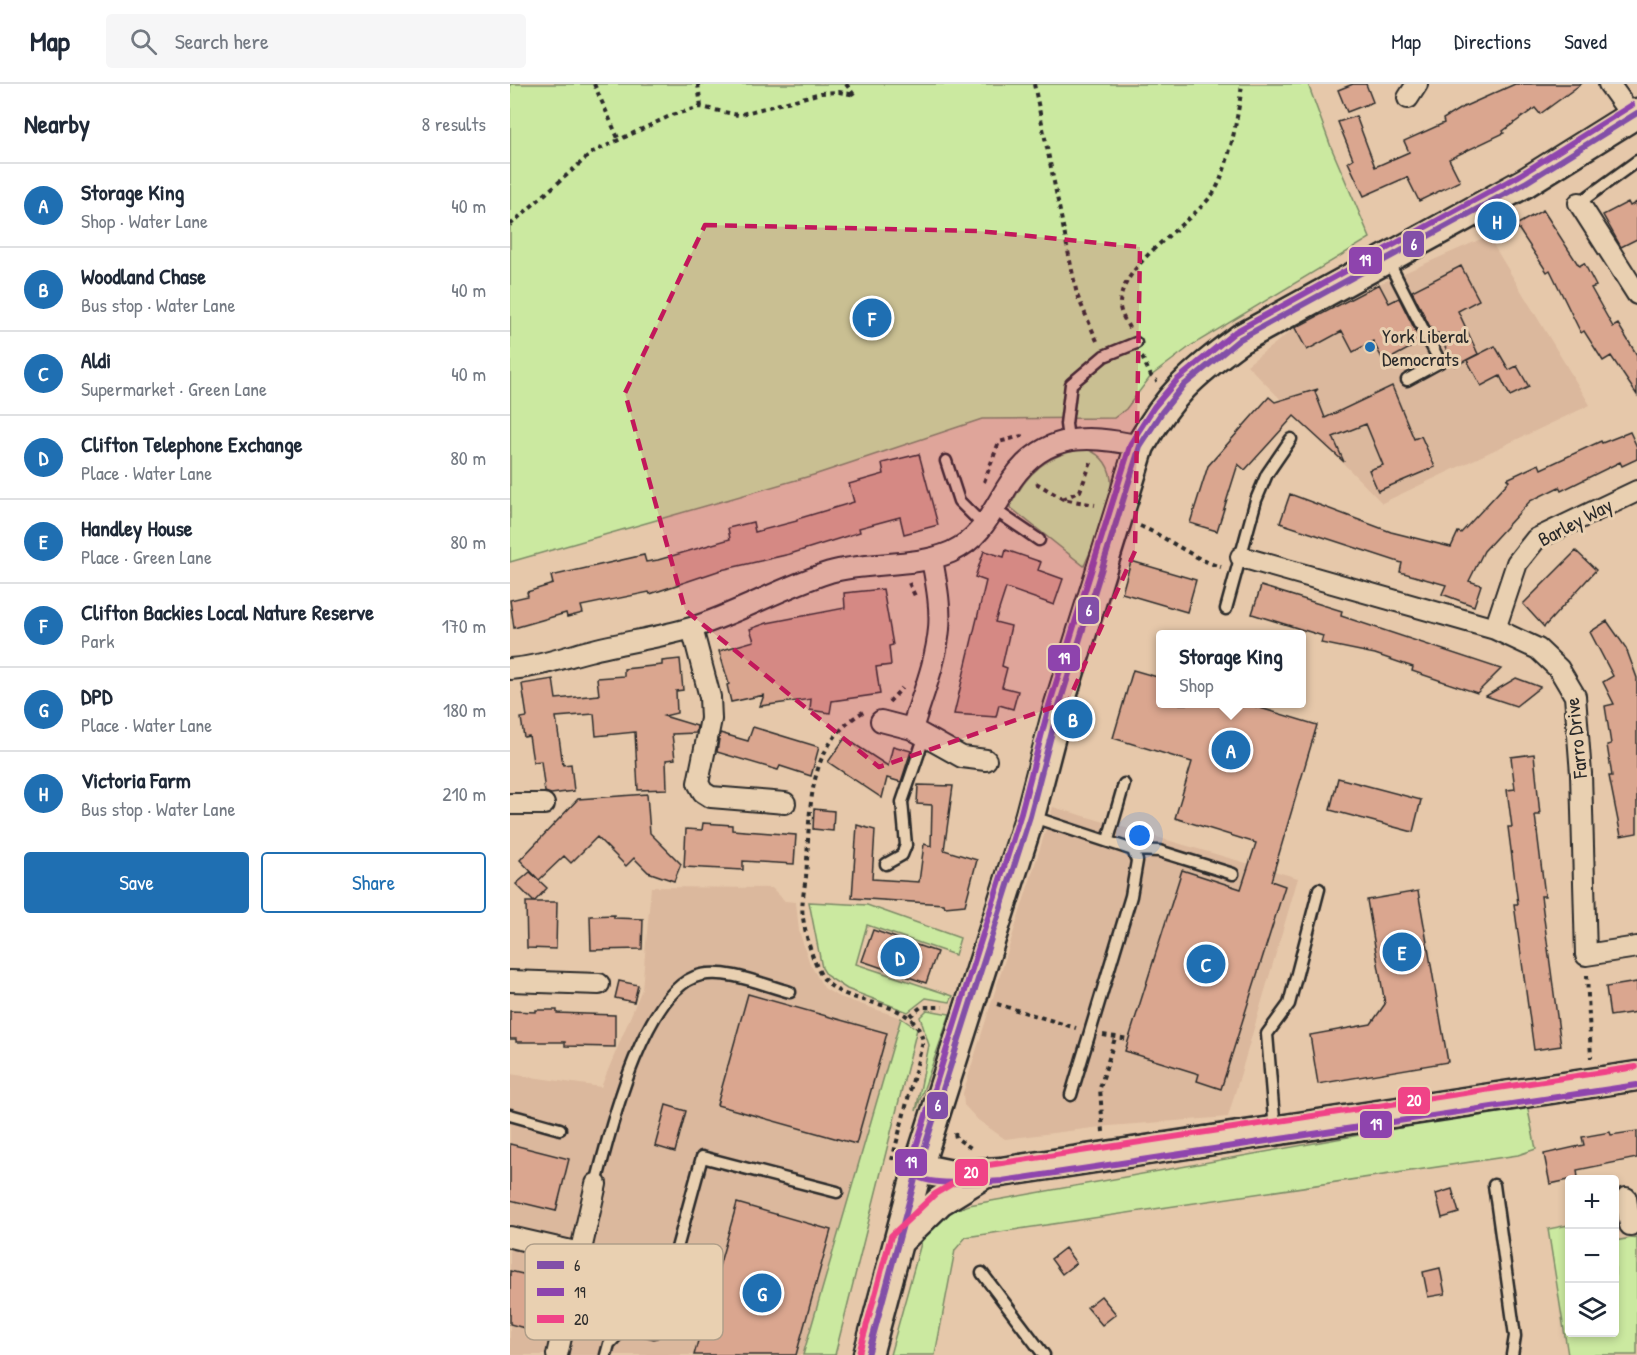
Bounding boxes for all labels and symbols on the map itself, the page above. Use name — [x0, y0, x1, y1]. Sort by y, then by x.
pin: H — [1478, 198, 1516, 244]
line badge: 6 — [1402, 230, 1425, 258]
text: 6 — [1411, 233, 1418, 255]
line badge: 19 — [1348, 246, 1383, 275]
text: 19 — [1359, 249, 1371, 271]
pin: F — [852, 296, 892, 340]
place label: York Liberal Democrats — [1382, 322, 1469, 372]
marker: York Liberal Democrats — [1363, 340, 1377, 354]
street label: Barley Way — [1533, 491, 1617, 552]
line badge: 6 — [1077, 596, 1100, 625]
text: 6 — [1086, 599, 1093, 621]
line badge: 19 — [1047, 644, 1081, 672]
text: 19 — [1058, 647, 1070, 669]
pin: B — [1054, 696, 1092, 742]
street label: Farro Drive — [1558, 696, 1593, 781]
pin: A — [1212, 728, 1250, 772]
your location — [1125, 821, 1154, 850]
pin: E — [1382, 930, 1422, 974]
pin: D — [880, 934, 920, 980]
pin: C — [1186, 942, 1226, 986]
line badge: 20 — [1397, 1086, 1431, 1115]
text: 20 — [1407, 1089, 1421, 1111]
line badge: 6 — [926, 1091, 949, 1120]
text: 6 — [935, 1094, 942, 1116]
line badge: 19 — [1359, 1110, 1393, 1139]
text: 19 — [1370, 1113, 1382, 1135]
line badge: 19 — [894, 1148, 928, 1177]
text: 19 — [905, 1151, 917, 1173]
line badge: 20 — [954, 1158, 989, 1187]
text: 20 — [964, 1161, 978, 1183]
legend — [525, 1244, 723, 1340]
text: 6 — [574, 1254, 580, 1276]
pin: G — [742, 1270, 782, 1316]
text: 19 — [574, 1281, 586, 1303]
text: 20 — [574, 1308, 589, 1330]

